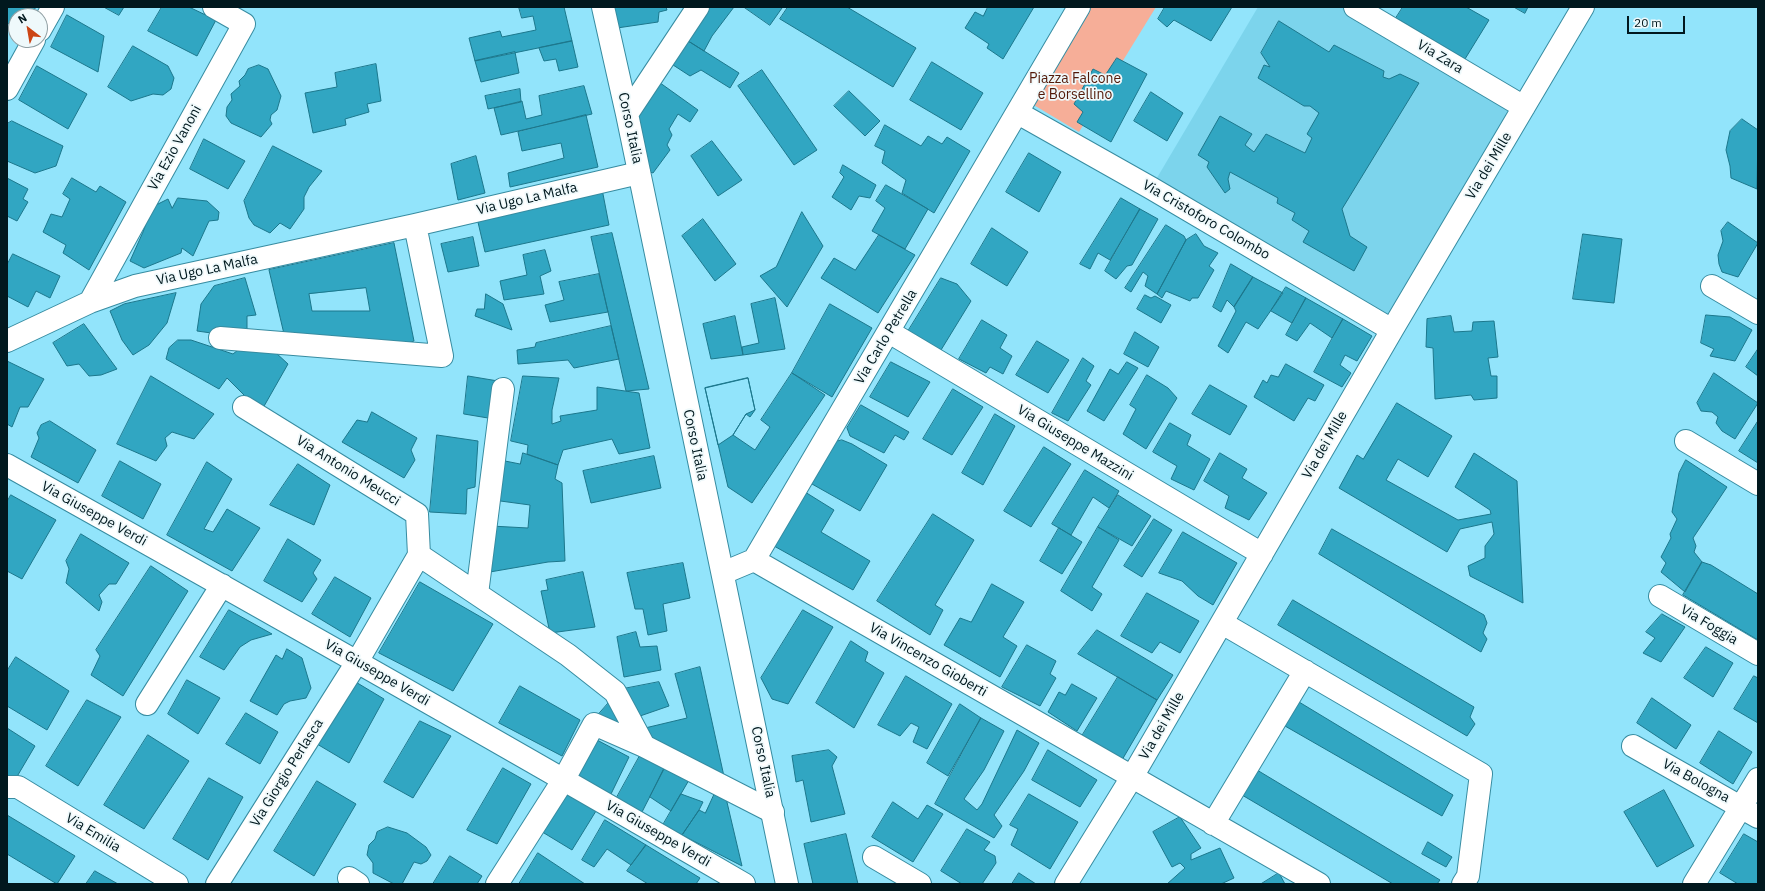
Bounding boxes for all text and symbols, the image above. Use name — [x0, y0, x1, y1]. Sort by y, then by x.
north arrow — [8, 8, 48, 48]
scale bar — [1629, 8, 1687, 34]
text: N — [15, 11, 29, 27]
text: 20 m — [1634, 15, 1662, 30]
street label: Via Zara — [1414, 37, 1466, 77]
park label: Piazza Falcone e Borsellino — [1029, 71, 1121, 104]
street label: Corso Italia — [614, 91, 646, 165]
street label: Via Ezio Vanoni — [145, 102, 205, 194]
street label: Via dei Mille — [1462, 129, 1516, 203]
street label: Via Cristoforo Colombo — [1139, 177, 1273, 263]
street label: Via Ugo La Malfa — [475, 179, 579, 219]
street label: Via Ugo La Malfa — [155, 251, 259, 289]
street label: Via Carlo Petrella — [851, 287, 921, 387]
street label: Via Giuseppe Mazzini — [1014, 402, 1136, 484]
street label: Corso Italia — [679, 408, 711, 482]
street label: Via dei Mille — [1299, 408, 1351, 482]
street label: Via Antonio Meucci — [293, 432, 403, 510]
street label: Via Giuseppe Verdi — [38, 478, 150, 550]
street label: Via Foggia — [1677, 601, 1741, 649]
street label: Via Vincenzo Gioberti — [866, 619, 990, 701]
street label: Via Giuseppe Verdi — [322, 636, 432, 710]
street label: Via dei Mille — [1136, 689, 1188, 763]
street label: Via Giorgio Perlasca — [247, 716, 327, 830]
street label: Corso Italia — [747, 725, 779, 799]
street label: Via Bologna — [1659, 756, 1733, 806]
street label: Via Giuseppe Verdi — [603, 797, 713, 871]
street label: Via Emilia — [62, 810, 124, 856]

